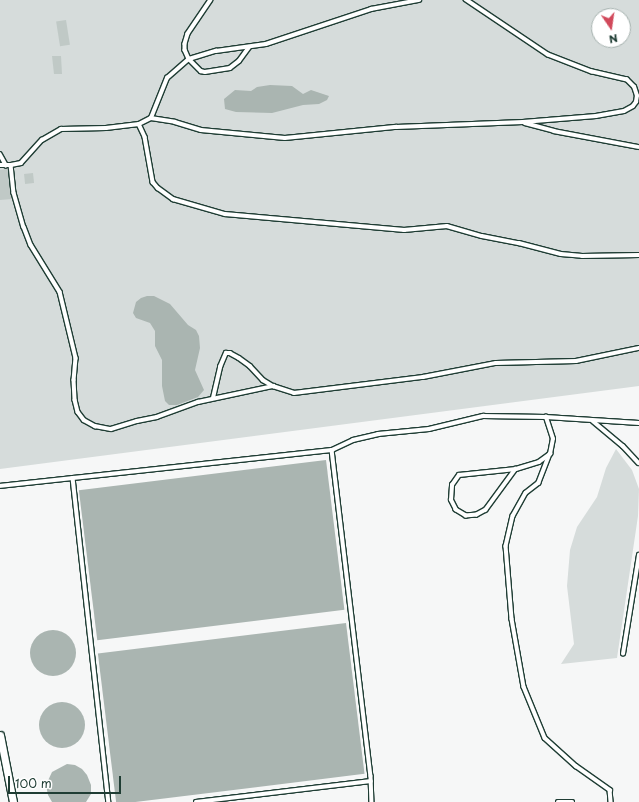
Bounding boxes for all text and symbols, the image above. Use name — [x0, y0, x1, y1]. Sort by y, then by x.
north arrow — [591, 8, 631, 48]
text: N — [607, 30, 620, 48]
scale bar — [10, 768, 123, 794]
text: 100 m — [15, 774, 52, 792]

